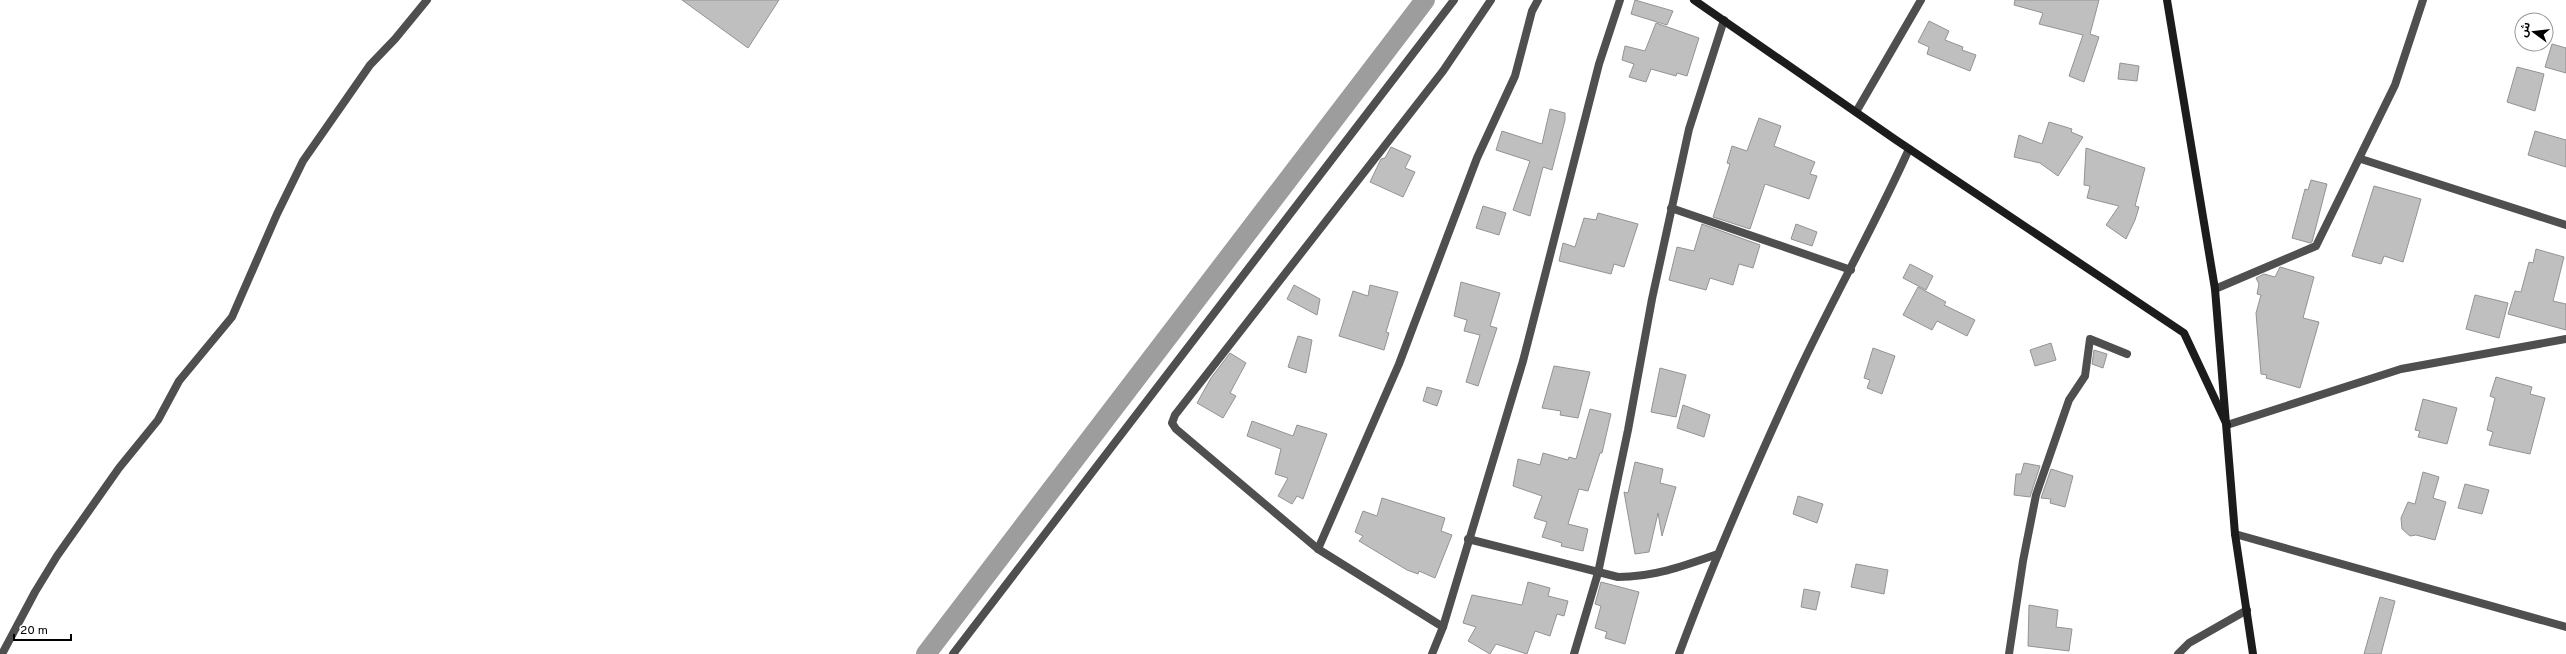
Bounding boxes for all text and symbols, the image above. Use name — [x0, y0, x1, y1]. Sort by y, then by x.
north arrow — [2514, 12, 2554, 52]
text: ش — [2517, 21, 2534, 39]
scale bar — [14, 616, 71, 642]
text: 20 m — [20, 623, 48, 639]

